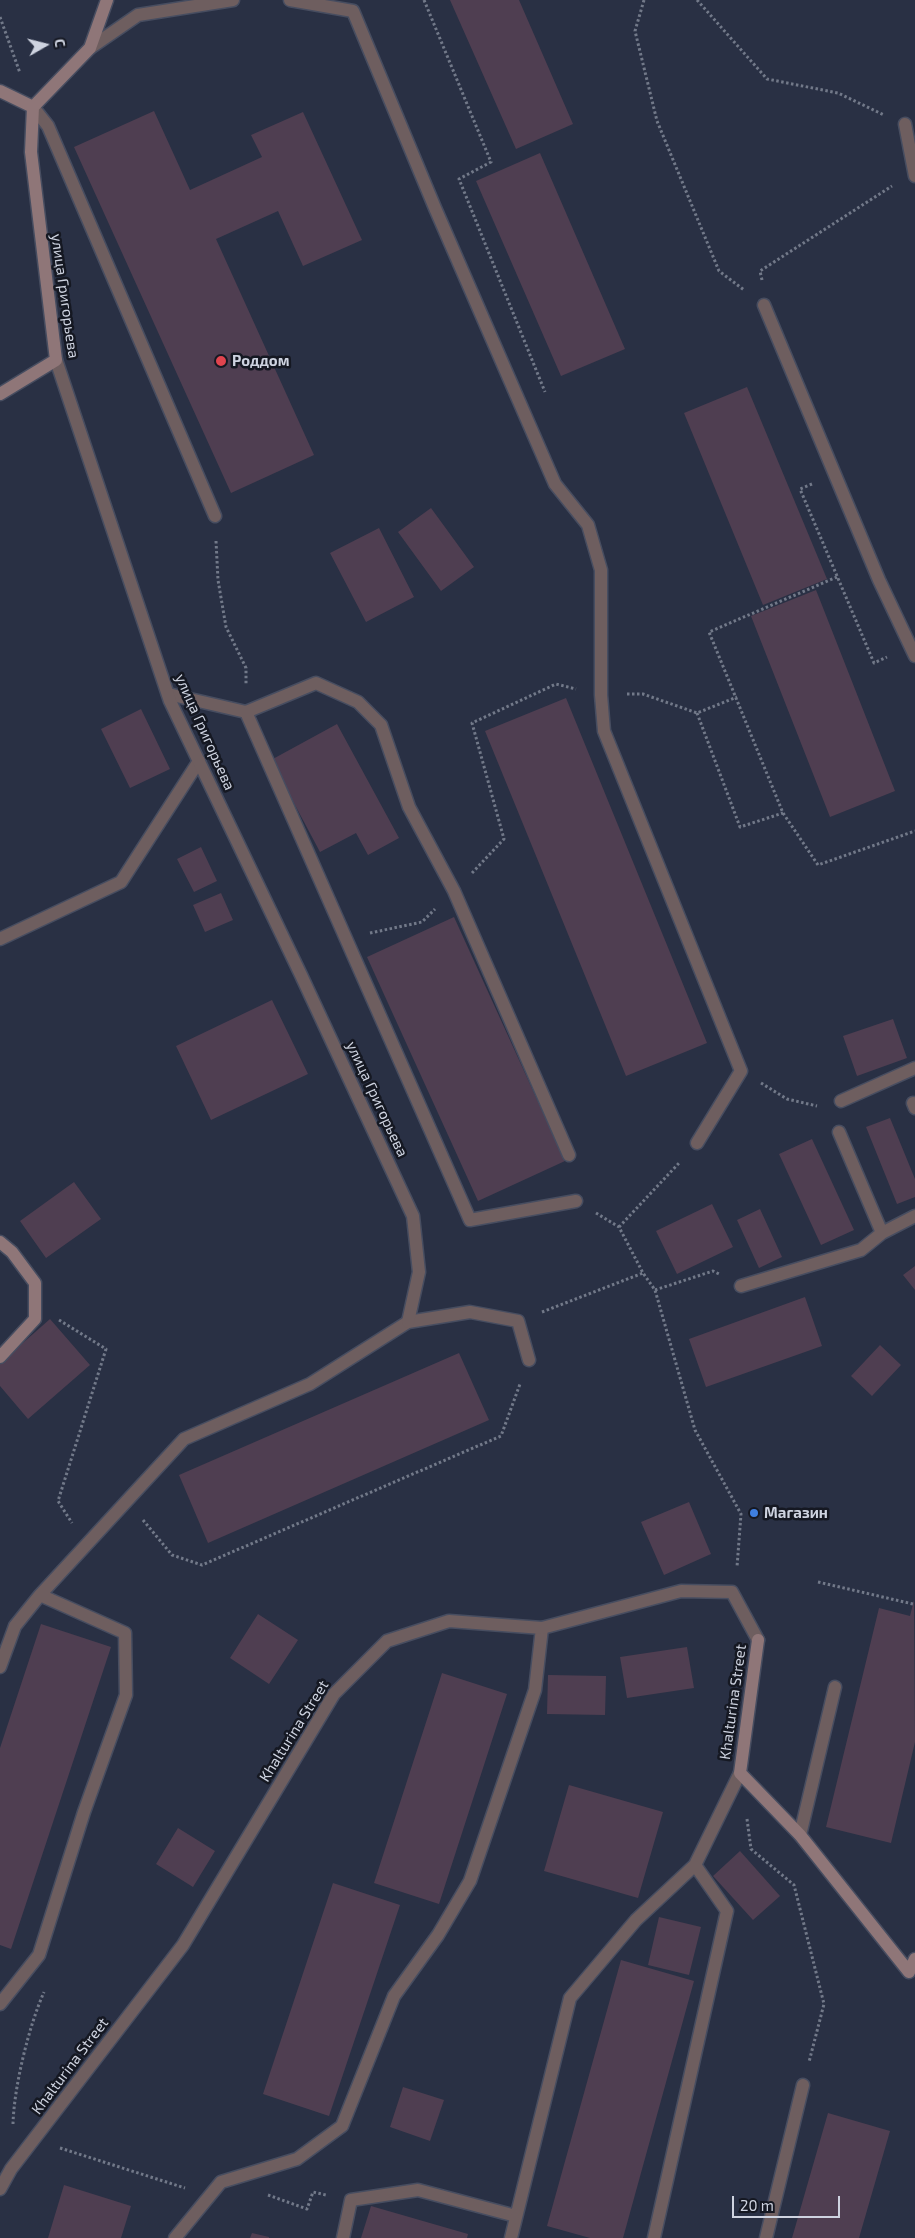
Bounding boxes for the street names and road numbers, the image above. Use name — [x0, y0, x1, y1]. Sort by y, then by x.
street label: улица Григорьева — [47, 233, 83, 359]
street label: улица Григорьева — [171, 671, 239, 793]
street label: улица Григорьева — [342, 1038, 412, 1160]
street label: Khalturina Street — [716, 1643, 750, 1761]
street label: Khalturina Street — [256, 1677, 332, 1785]
street label: Khalturina Street — [28, 2014, 112, 2118]

